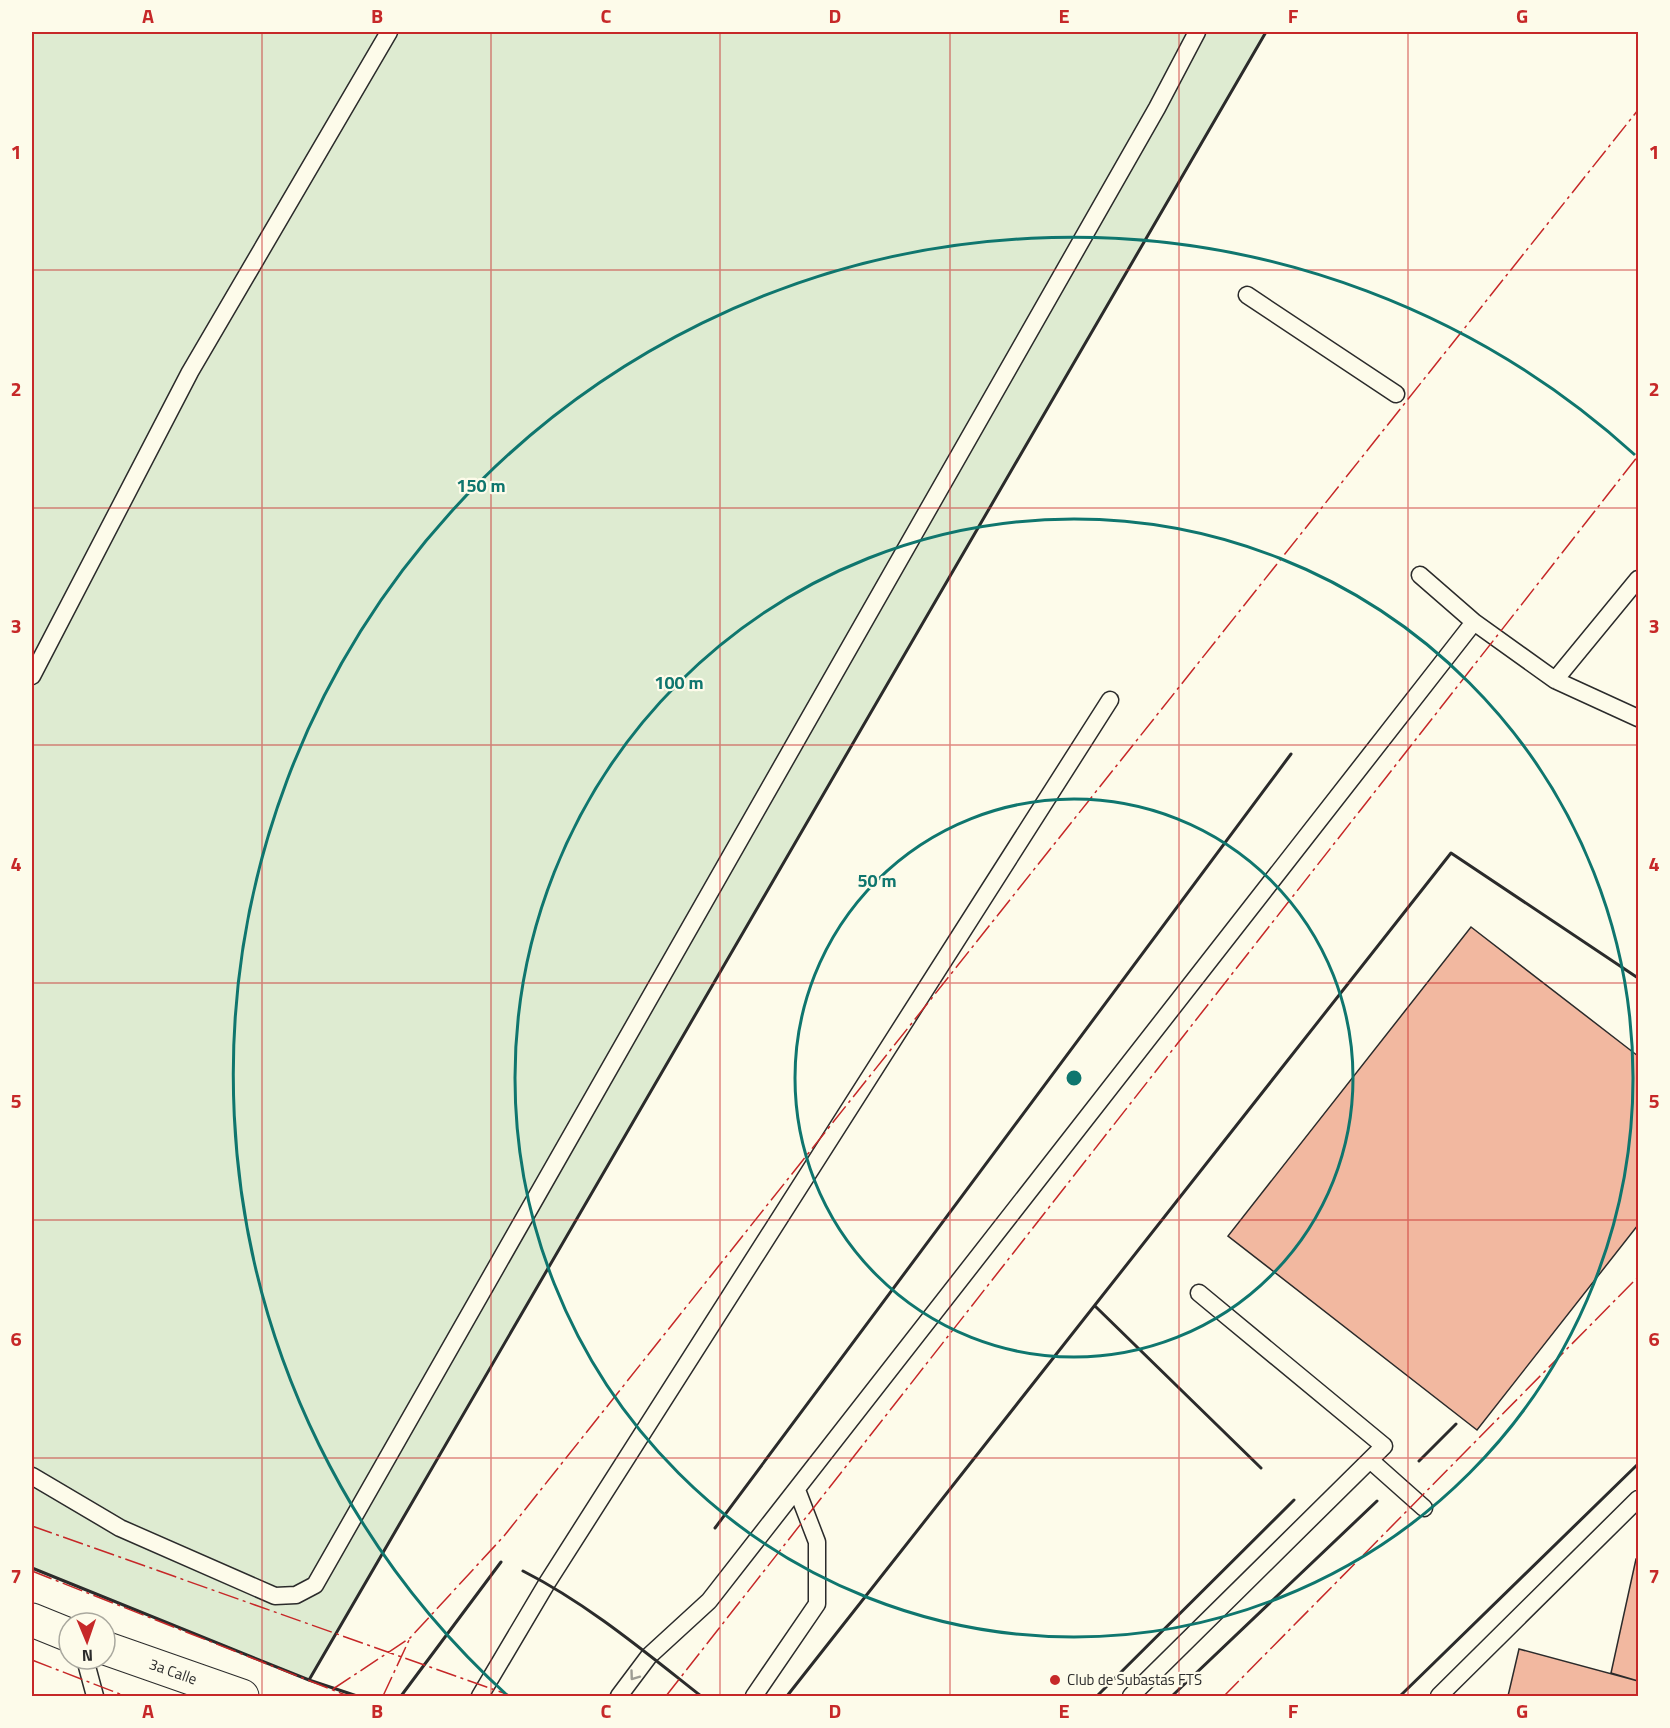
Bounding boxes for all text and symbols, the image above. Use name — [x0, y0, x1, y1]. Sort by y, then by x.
text: A — [142, 0, 154, 31]
text: B — [371, 0, 383, 31]
text: C — [601, 0, 612, 31]
text: D — [829, 0, 841, 31]
text: E — [1058, 0, 1070, 31]
text: F — [1288, 0, 1299, 31]
text: G — [1516, 0, 1528, 31]
text: 1 — [10, 136, 22, 167]
text: 1 — [1648, 136, 1660, 167]
text: 2 — [10, 373, 22, 404]
text: 2 — [1648, 373, 1660, 404]
text: 150 m — [456, 472, 506, 499]
text: 3 — [10, 610, 22, 641]
text: 3 — [1648, 610, 1660, 641]
text: 100 m — [654, 669, 704, 696]
text: 4 — [10, 848, 22, 879]
text: 4 — [1648, 848, 1660, 879]
text: 50 m — [857, 867, 897, 894]
centre of rings — [1064, 1068, 1084, 1088]
text: 5 — [10, 1085, 22, 1116]
text: 5 — [1648, 1085, 1660, 1116]
text: 6 — [10, 1323, 22, 1354]
text: 6 — [1648, 1323, 1660, 1354]
text: 7 — [10, 1560, 22, 1591]
text: 7 — [1648, 1560, 1660, 1591]
north arrow — [57, 1611, 117, 1671]
text: N — [82, 1644, 93, 1668]
street label: 3a Calle — [146, 1652, 200, 1690]
place label: Club de Subastas FTS — [1067, 1668, 1202, 1691]
one-way arrow — [630, 1669, 641, 1680]
marker: Club de Subastas FTS — [1048, 1673, 1062, 1687]
text: A — [142, 1695, 154, 1726]
text: B — [371, 1695, 383, 1726]
text: C — [601, 1695, 612, 1726]
text: D — [829, 1695, 841, 1726]
text: E — [1058, 1695, 1070, 1726]
text: F — [1288, 1695, 1299, 1726]
text: G — [1516, 1695, 1528, 1726]

